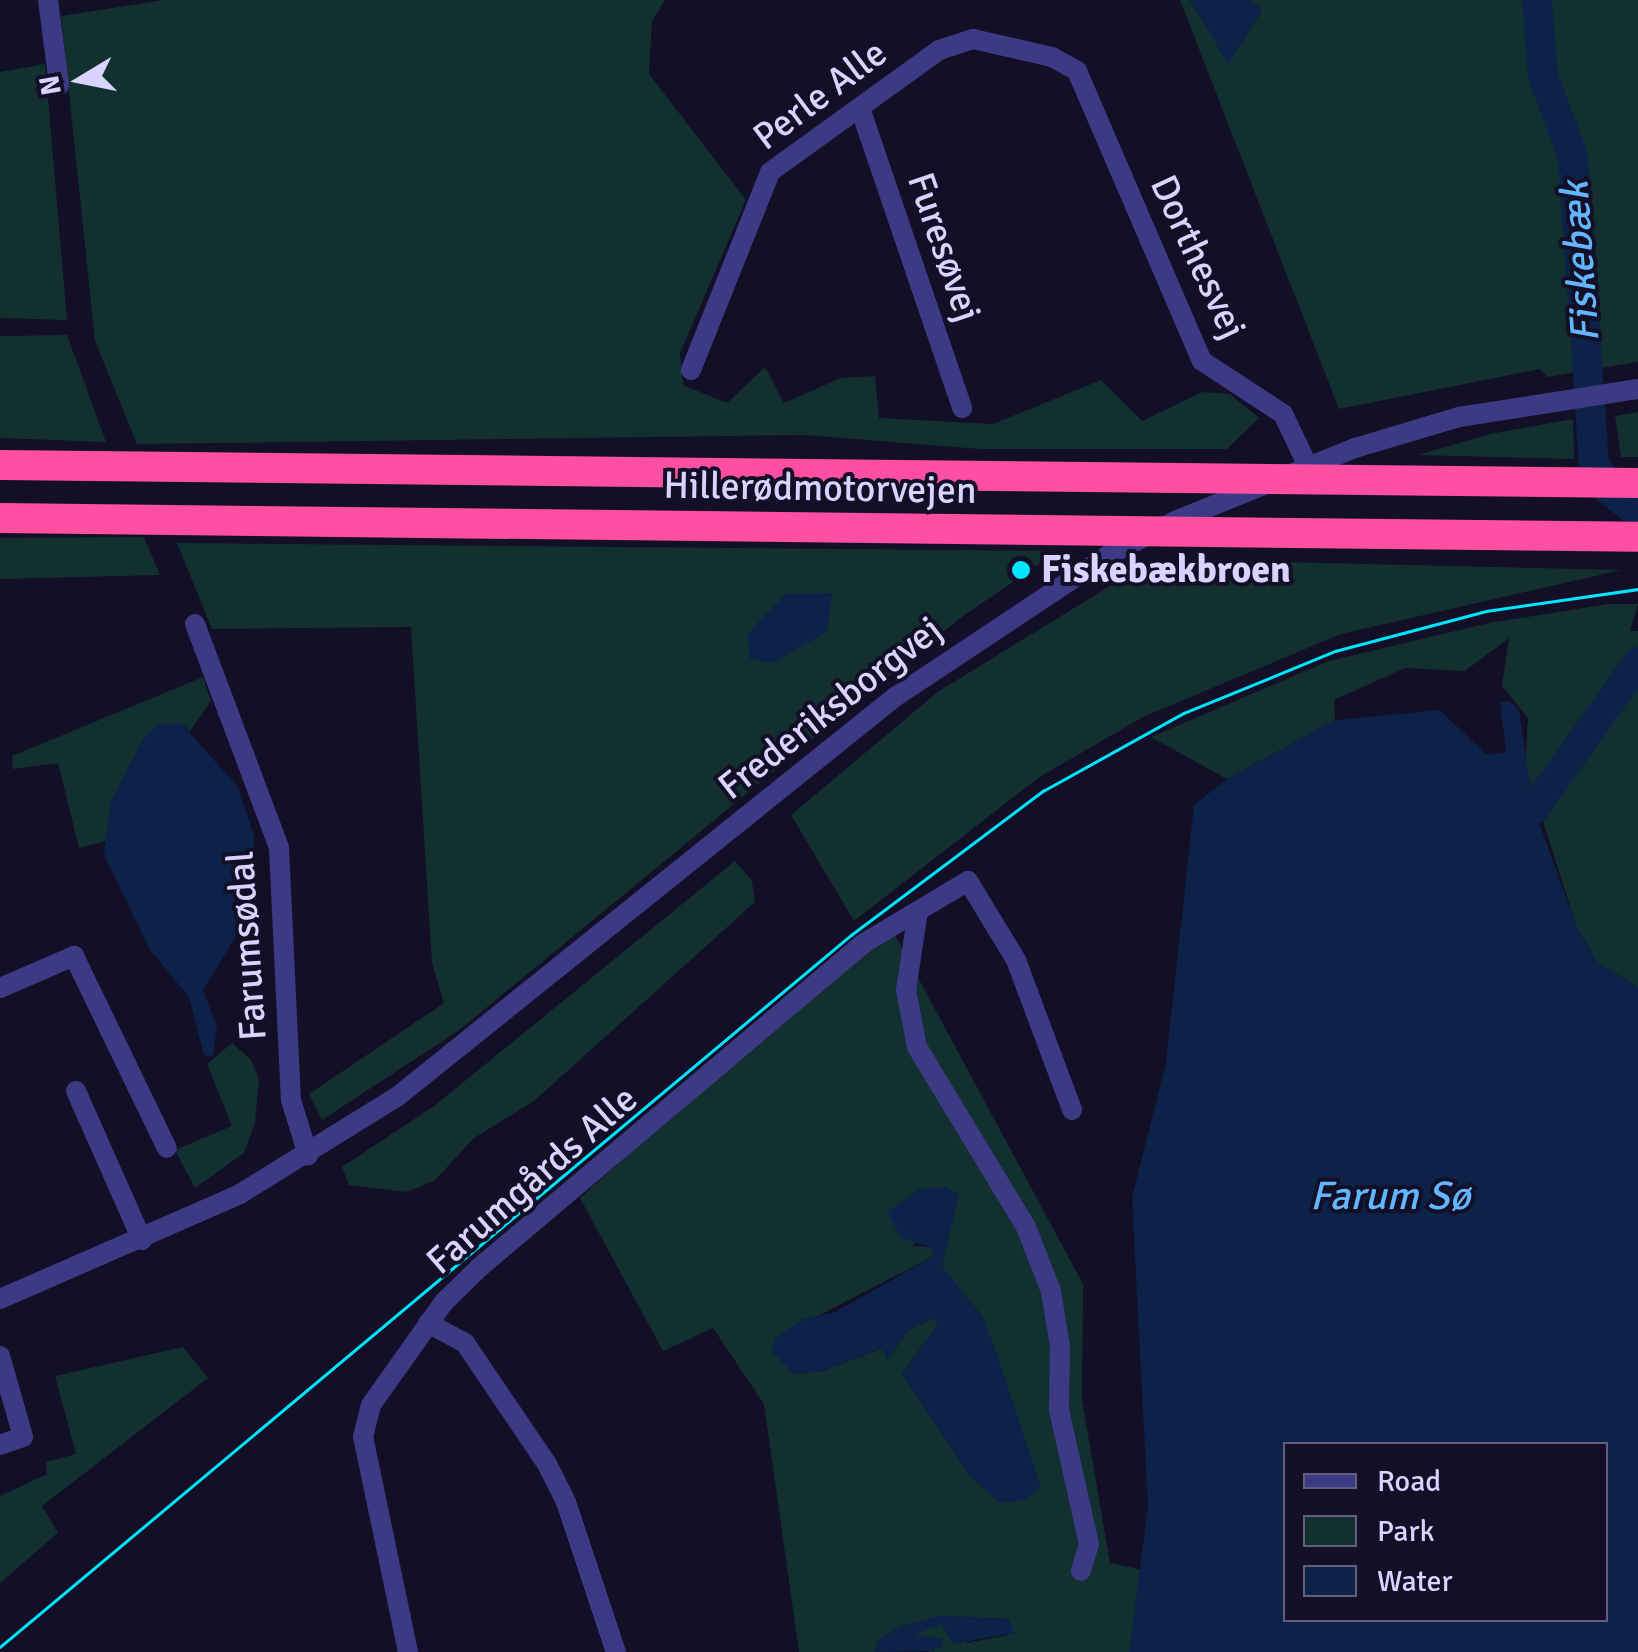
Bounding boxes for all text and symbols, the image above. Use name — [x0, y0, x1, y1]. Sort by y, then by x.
north arrow — [30, 30, 130, 130]
street label: Perle Alle — [744, 30, 896, 160]
text: N — [32, 73, 69, 98]
street label: Furesøvej — [897, 167, 991, 327]
street label: Dorthesvej — [1140, 168, 1256, 346]
water label: Fiskebæk — [1550, 180, 1610, 344]
street label: Hillerødmotorvejen — [663, 462, 977, 514]
place label: Fiskebækbroen — [1041, 547, 1291, 593]
marker: Fiskebækbroen — [1010, 559, 1032, 581]
street label: Frederiksborgvej — [709, 607, 951, 809]
street label: Farumsødal — [218, 850, 276, 1042]
street label: Farumgårds Alle — [417, 1076, 647, 1284]
water label: Farum Sø — [1310, 1172, 1470, 1220]
legend — [1283, 1442, 1608, 1622]
text: Road — [1377, 1463, 1441, 1500]
text: Park — [1377, 1513, 1435, 1550]
text: Water — [1377, 1563, 1453, 1600]

